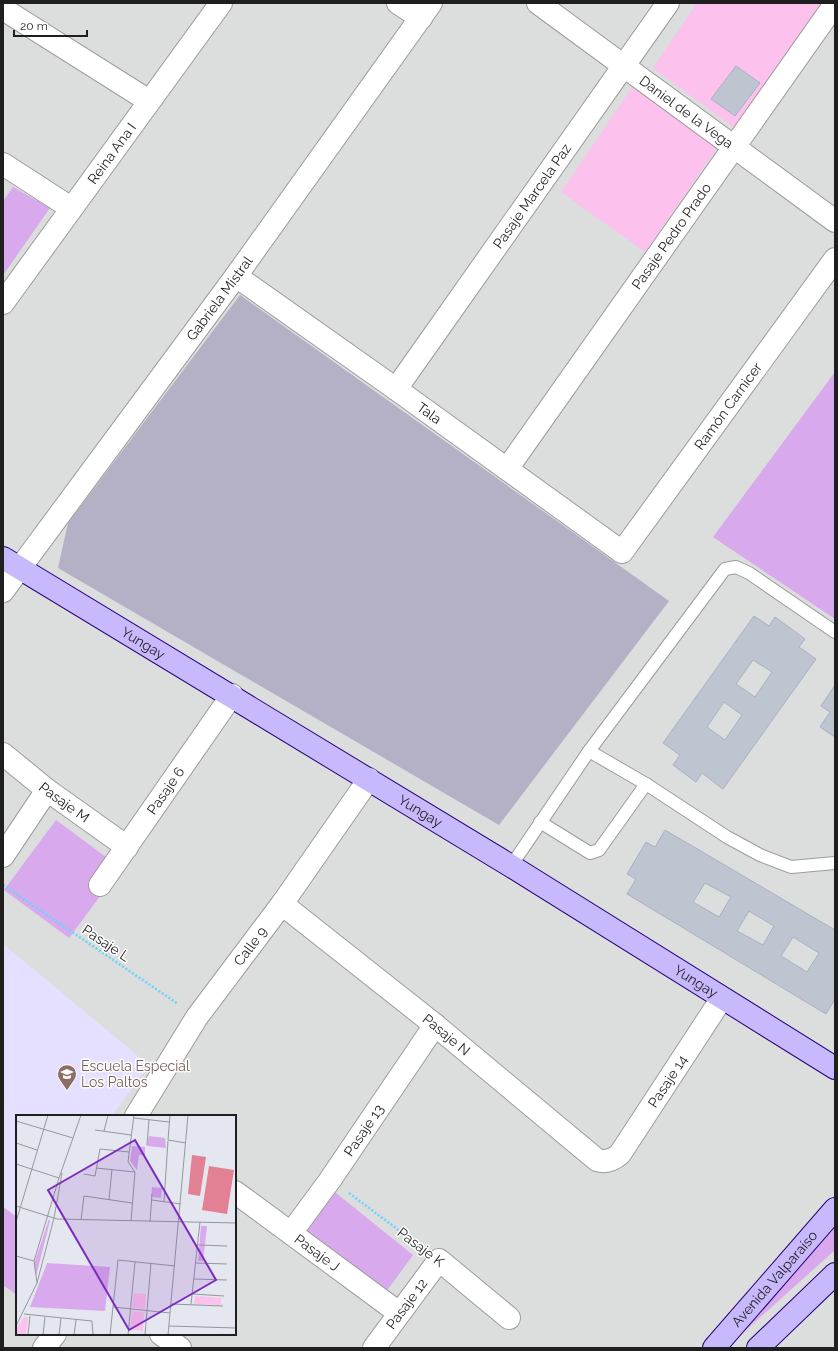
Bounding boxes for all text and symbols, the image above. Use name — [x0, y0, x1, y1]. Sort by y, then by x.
scale bar — [14, 12, 87, 38]
text: 20 m — [20, 19, 48, 33]
street label: Daniel de la Vega — [636, 72, 736, 152]
street label: Reina Ana I — [84, 120, 139, 187]
street label: Pasaje Marcela Paz — [490, 141, 574, 251]
street label: Pasaje Pedro Prado — [628, 180, 714, 292]
street label: Gabriela Mistral — [183, 253, 256, 344]
street label: Ramón Carnicer — [691, 359, 765, 453]
street label: Tala — [414, 399, 445, 427]
street label: Yungay — [118, 624, 168, 663]
street label: Pasaje 6 — [144, 764, 188, 817]
street label: Pasaje M — [36, 779, 92, 826]
street label: Yungay — [395, 792, 446, 831]
street label: Pasaje L — [79, 921, 133, 965]
street label: Calle 9 — [230, 923, 270, 969]
street label: Yungay — [671, 962, 721, 1001]
street label: Pasaje N — [420, 1010, 473, 1059]
street label: Pasaje 14 — [645, 1052, 691, 1110]
place label: Escuela Especial Los Paltos — [81, 1058, 190, 1090]
school or university icon: Escuela Especial Los Paltos — [56, 1063, 78, 1091]
street label: Pasaje 13 — [341, 1101, 387, 1159]
inset map — [16, 1115, 236, 1335]
street label: Pasaje K — [394, 1224, 448, 1270]
street label: Avenida Valparaíso — [728, 1227, 821, 1330]
street label: Pasaje J — [291, 1231, 343, 1274]
street label: Pasaje 12 — [383, 1275, 431, 1332]

